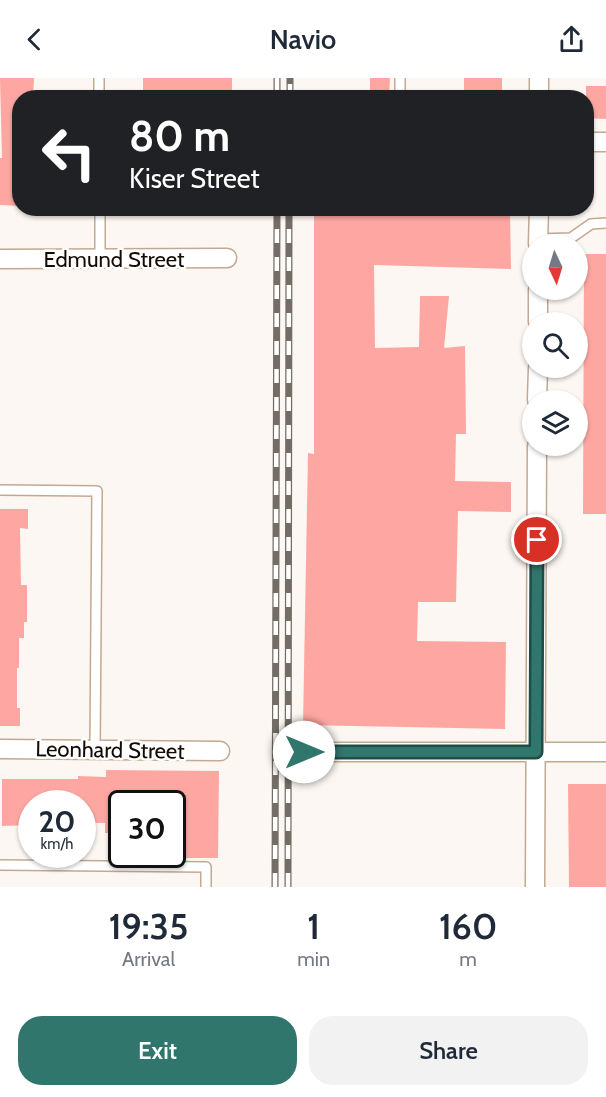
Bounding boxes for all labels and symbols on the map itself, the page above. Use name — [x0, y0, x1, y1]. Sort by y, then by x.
north arrow — [522, 234, 588, 300]
street label: Edmund Street — [44, 246, 185, 273]
pin — [511, 514, 562, 565]
position arrow — [272, 720, 336, 784]
street label: Leonhard Street — [35, 735, 185, 765]
speed limit sign: 30 — [108, 790, 186, 868]

